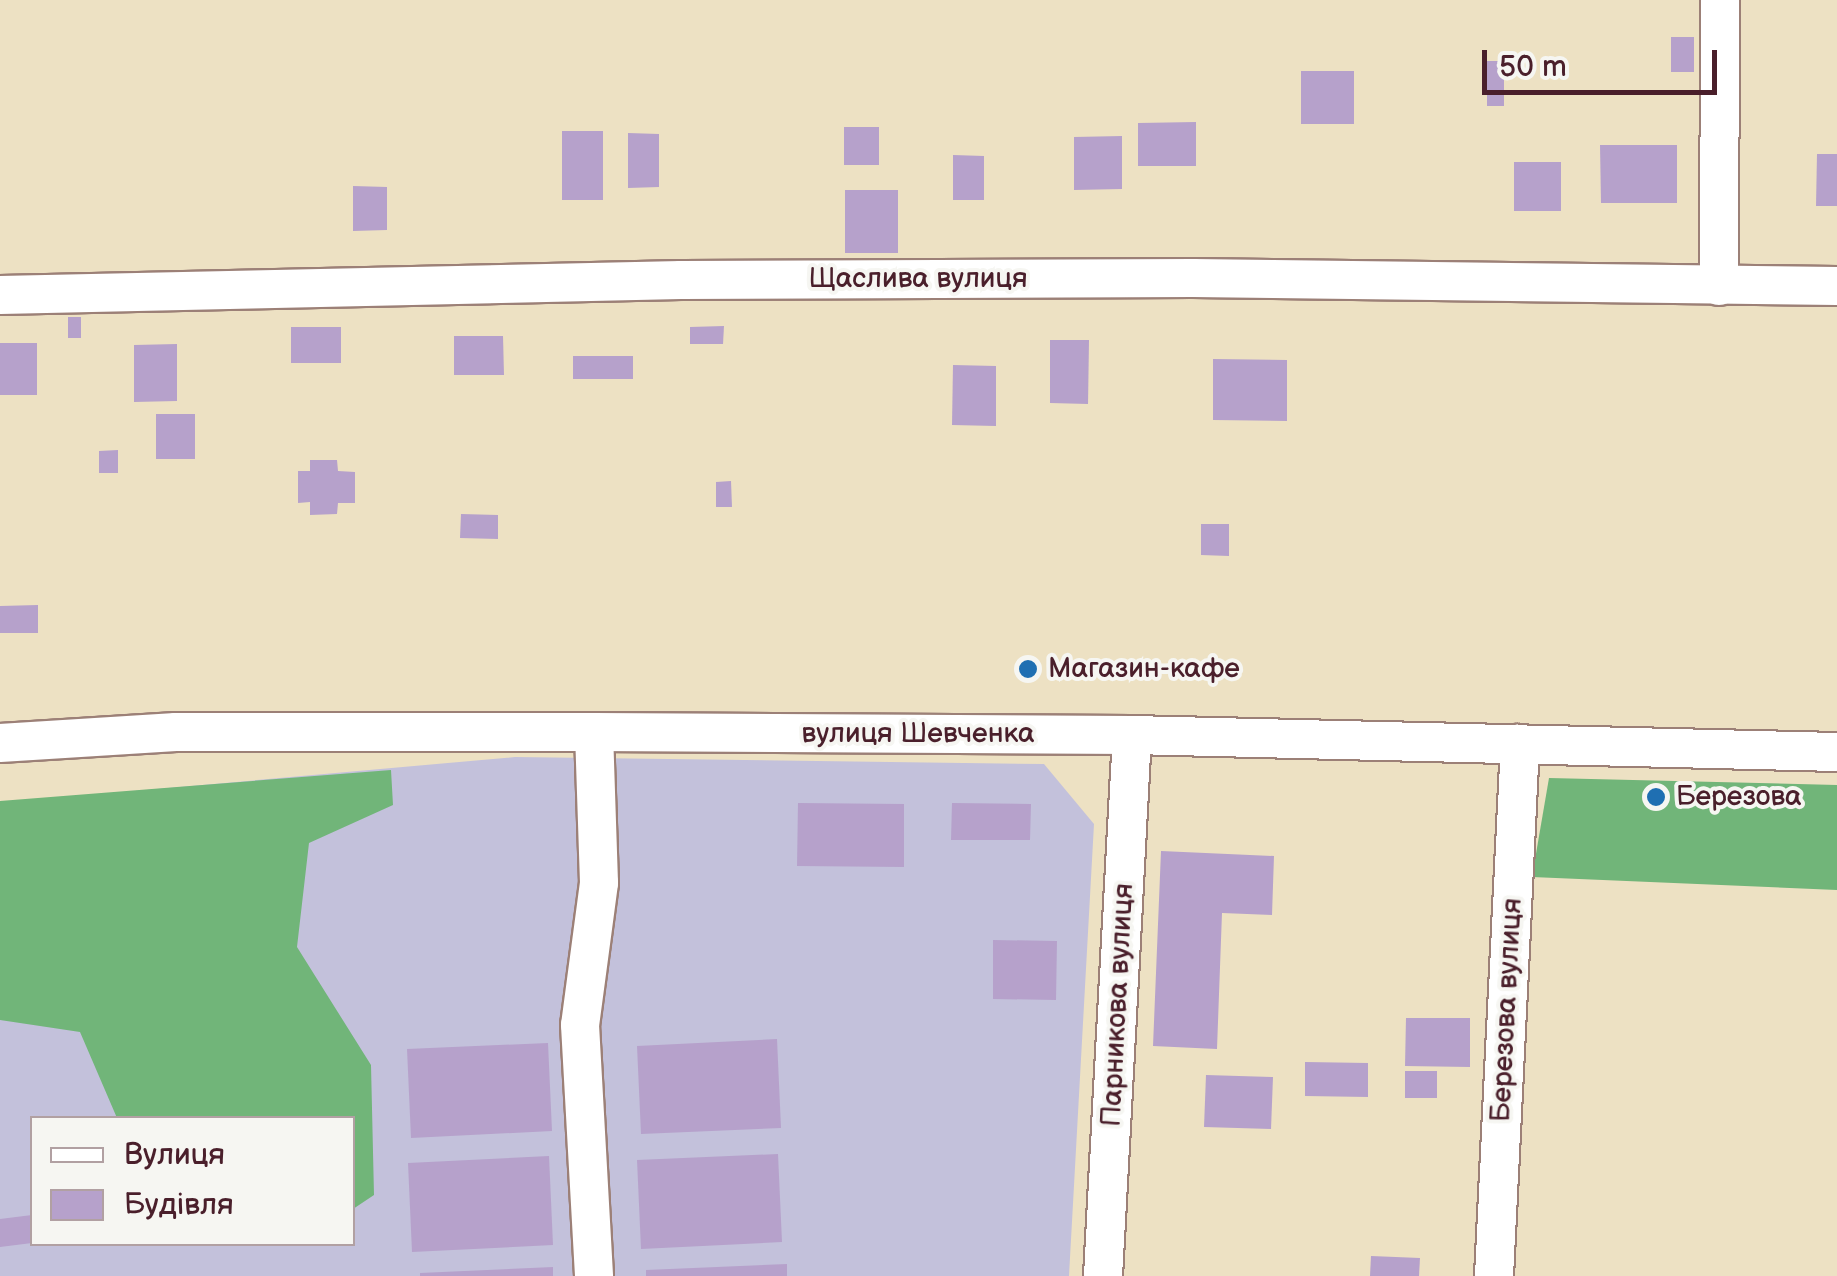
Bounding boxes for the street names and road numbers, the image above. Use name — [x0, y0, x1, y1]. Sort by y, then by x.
street label: Щаслива вулиця — [808, 262, 1028, 296]
street label: вулиця Шевченка — [802, 717, 1034, 751]
street label: Парникова вулиця — [1095, 882, 1141, 1128]
street label: Березова вулиця — [1484, 897, 1530, 1123]

